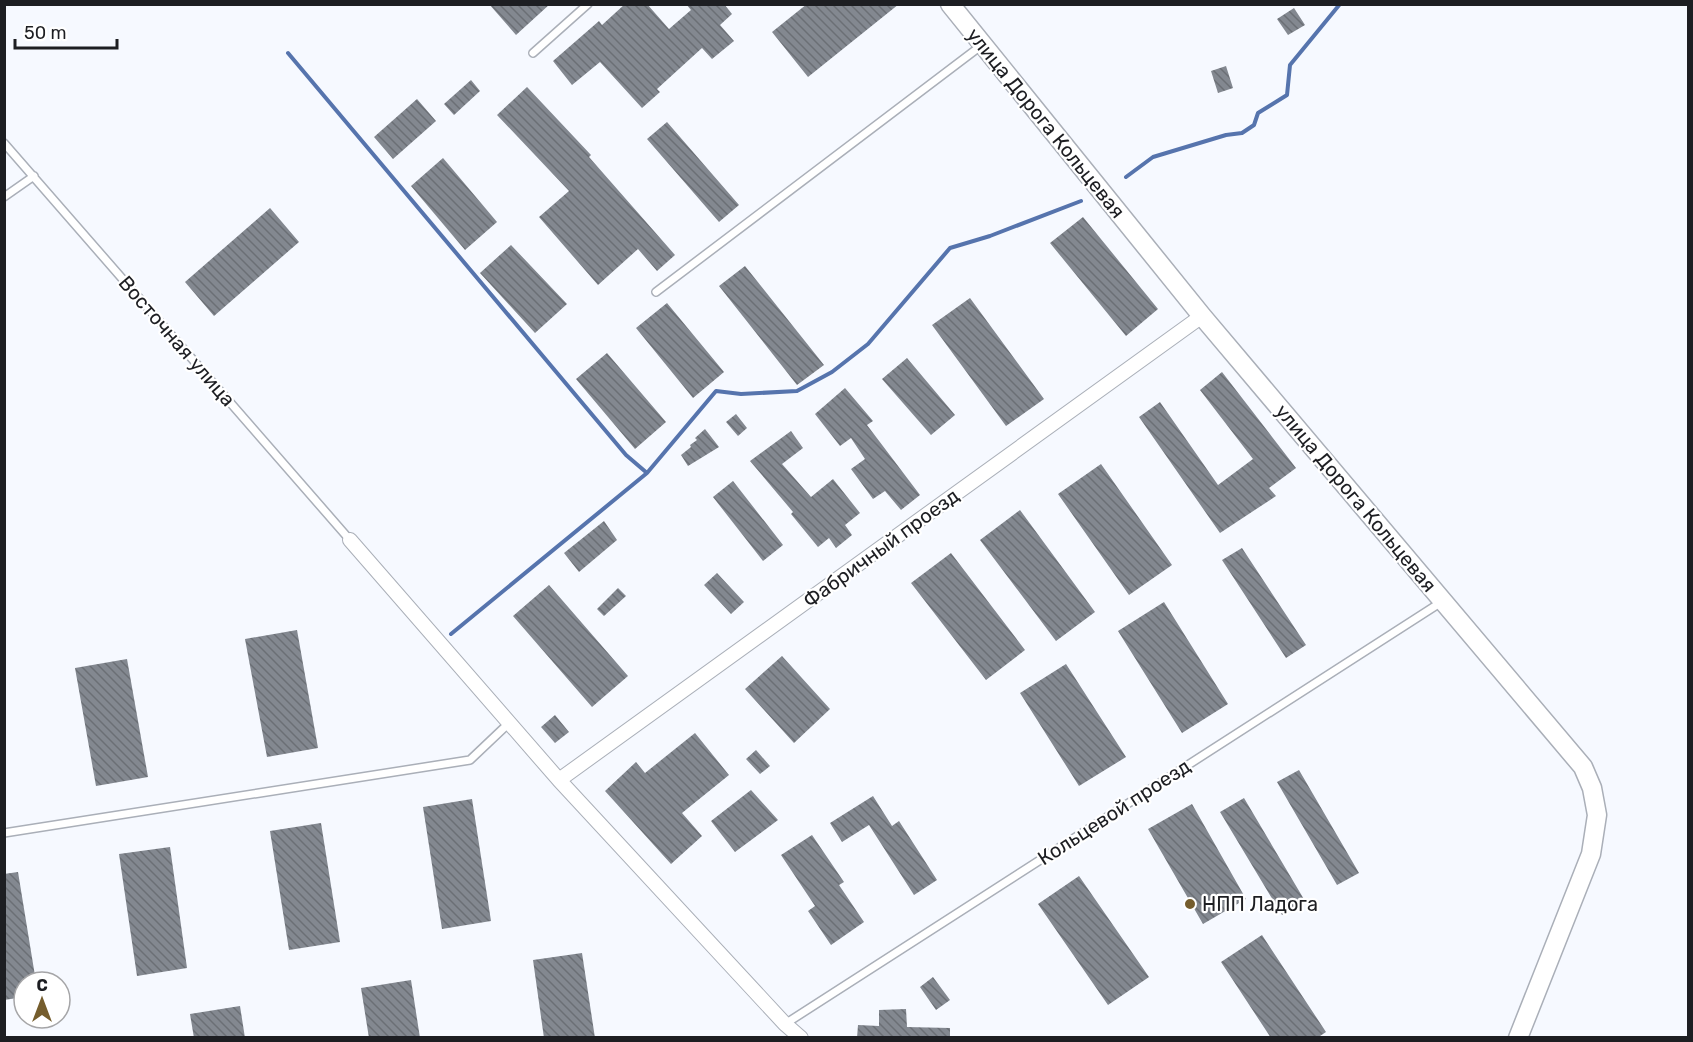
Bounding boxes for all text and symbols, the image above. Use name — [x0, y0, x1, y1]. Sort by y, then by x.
scale bar — [15, 12, 117, 50]
text: 50 m — [24, 22, 67, 44]
street label: улица Дорога Кольцевая — [962, 23, 1130, 223]
street label: Восточная улица — [114, 271, 240, 411]
street label: улица Дорога Кольцевая — [1270, 399, 1442, 597]
street label: Фабричный проезд — [798, 483, 964, 613]
street label: Кольцевой проезд — [1033, 754, 1195, 870]
place label: НПП Ладога — [1202, 892, 1318, 916]
marker: НПП Ладога — [1183, 897, 1197, 911]
north arrow — [12, 970, 72, 1030]
text: С — [36, 976, 48, 995]

